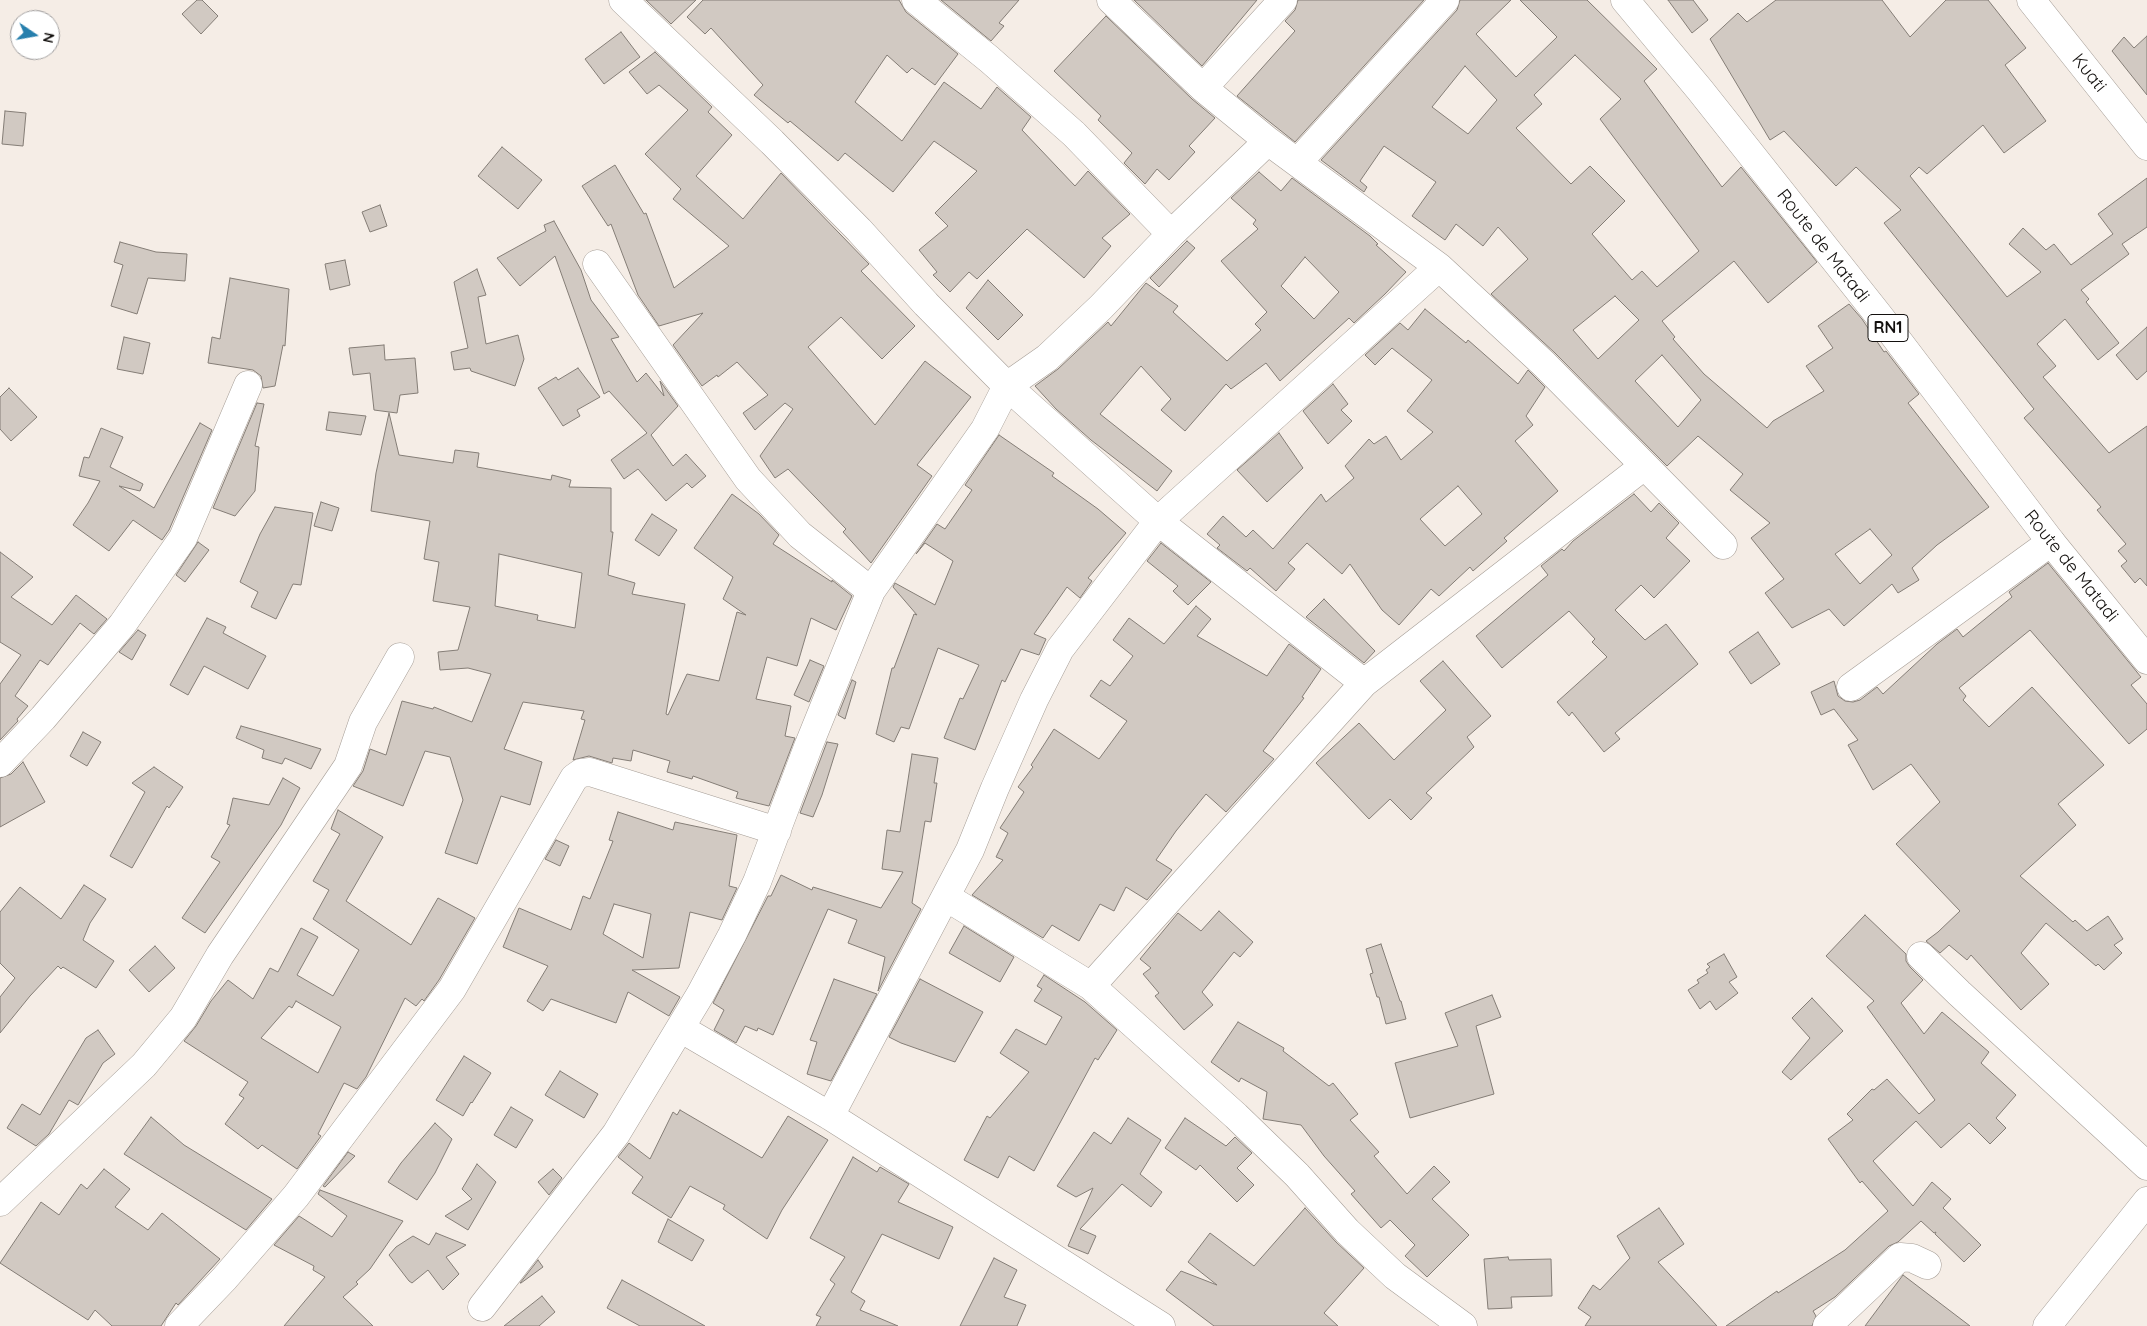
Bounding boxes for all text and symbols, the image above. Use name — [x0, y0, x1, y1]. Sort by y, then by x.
north arrow — [10, 10, 60, 60]
text: N — [39, 31, 59, 45]
street label: Kuati — [2067, 49, 2111, 97]
street label: Route de Matadi — [1772, 185, 1874, 307]
road number: RN1 — [1868, 314, 1908, 342]
street label: Route de Matadi — [2019, 506, 2123, 626]

